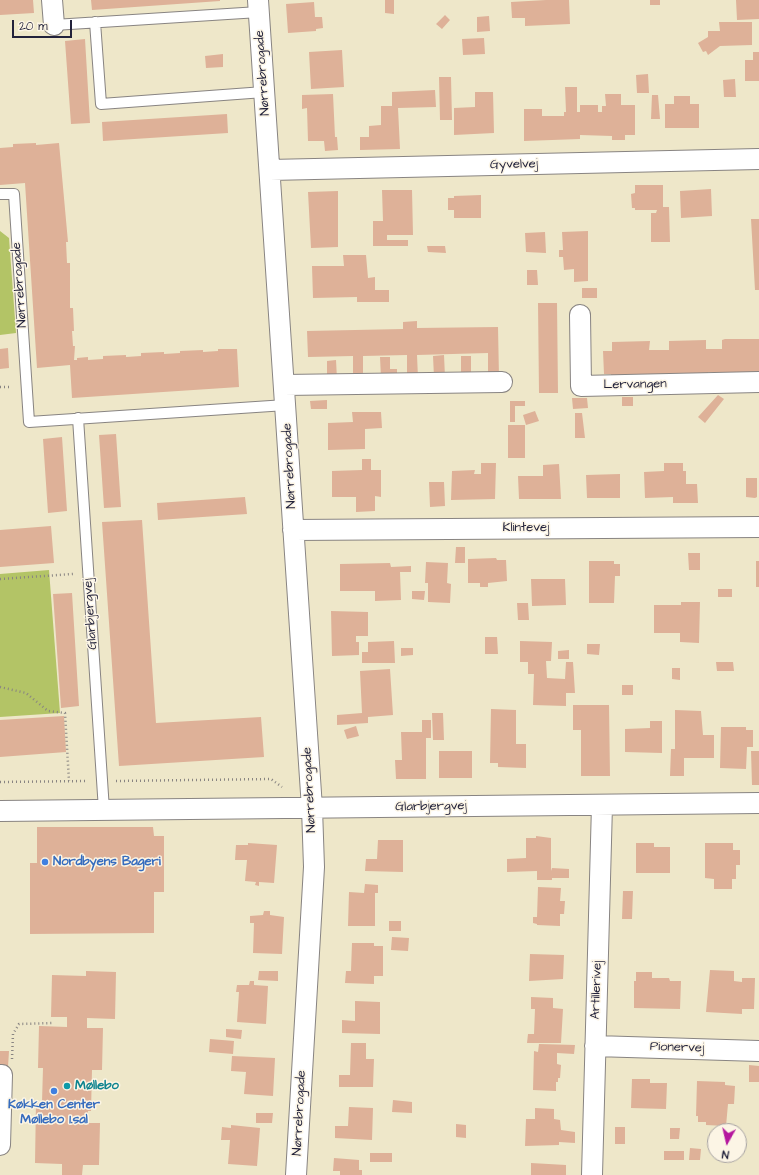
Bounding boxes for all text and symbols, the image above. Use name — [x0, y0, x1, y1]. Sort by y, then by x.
scale bar — [14, 12, 74, 38]
text: 20 m — [19, 18, 48, 35]
street label: Nørrebrogade — [252, 30, 274, 116]
street label: Gyvelvej — [490, 157, 538, 173]
street label: Nørrebrogade — [9, 242, 31, 328]
street label: Lervangen — [603, 377, 667, 393]
street label: Nørrebrogade — [280, 423, 300, 509]
street label: Klintevej — [503, 520, 549, 536]
street label: Glarbjergvej — [81, 578, 101, 650]
street label: Nørrebrogade — [300, 747, 320, 833]
street label: Glarbjergvej — [395, 799, 467, 815]
place label: Nordbyens Bageri — [53, 854, 161, 870]
marker: Nordbyens Bageri — [40, 857, 50, 867]
street label: Artillerivej — [588, 960, 606, 1020]
street label: Pionervej — [650, 1039, 704, 1057]
street label: Nørrebrogade — [290, 1070, 310, 1156]
place label: Møllebo — [75, 1078, 119, 1094]
marker: Møllebo — [62, 1081, 72, 1091]
marker: Køkken Center Møllebo 1.sal — [49, 1086, 59, 1096]
place label: Køkken Center Møllebo 1.sal — [8, 1097, 100, 1128]
north arrow — [707, 1123, 747, 1163]
text: N — [721, 1146, 730, 1162]

